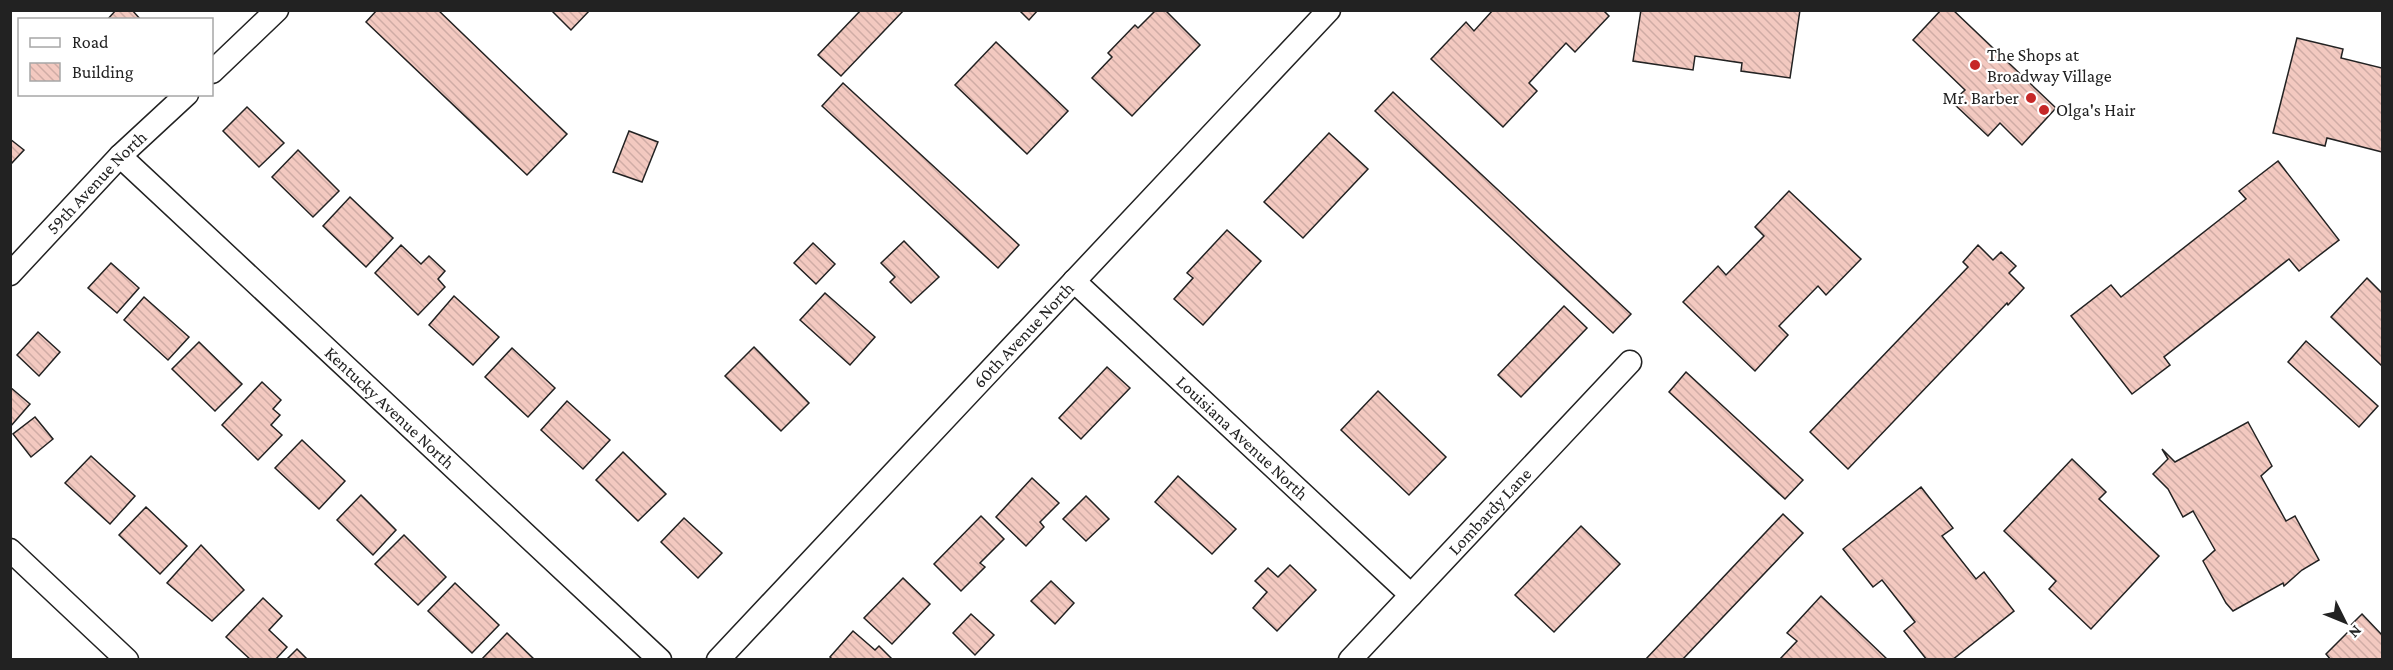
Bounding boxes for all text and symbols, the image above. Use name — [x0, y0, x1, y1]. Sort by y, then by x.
legend — [18, 18, 213, 96]
text: Road — [72, 32, 109, 52]
place label: The Shops at Broadway Village — [1987, 45, 2112, 86]
marker: The Shops at Broadway Village — [1968, 58, 1982, 72]
text: Building — [72, 62, 134, 82]
place label: Mr. Barber — [1942, 88, 2020, 108]
marker: Mr. Barber — [2024, 91, 2038, 105]
place label: Olga's Hair — [2056, 100, 2136, 120]
marker: Olga's Hair — [2037, 103, 2051, 117]
street label: 59th Avenue North — [42, 126, 151, 238]
street label: 60th Avenue North — [969, 278, 1078, 392]
street label: Kentucky Avenue North — [321, 343, 459, 473]
street label: Louisiana Avenue North — [1172, 372, 1313, 504]
street label: Lombardy Lane — [1444, 464, 1535, 559]
north arrow — [2315, 592, 2375, 652]
text: N — [2346, 622, 2366, 642]

